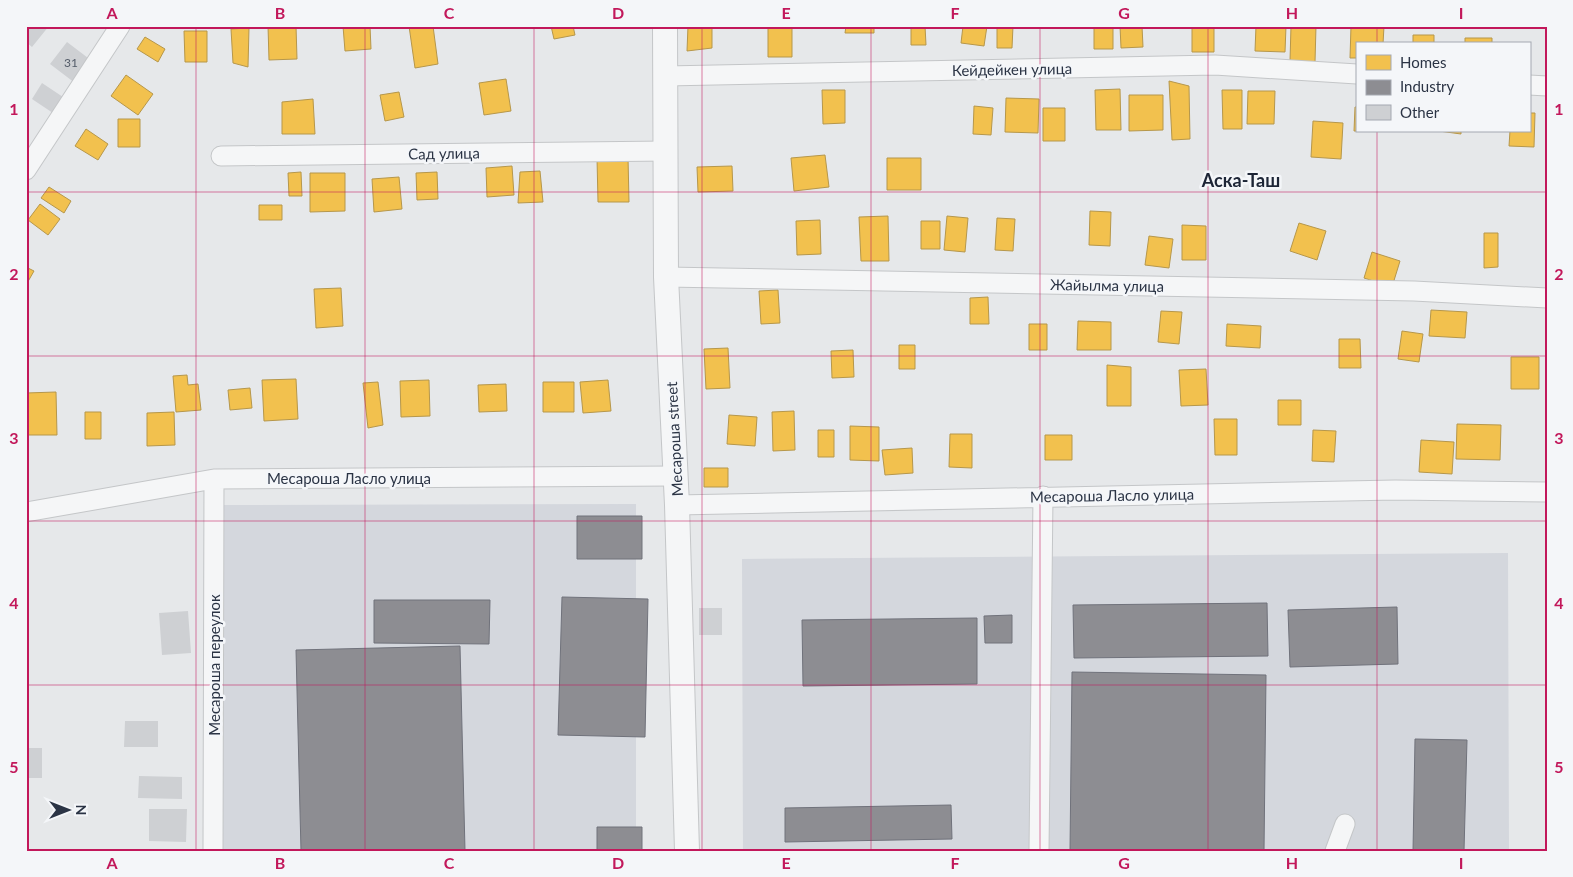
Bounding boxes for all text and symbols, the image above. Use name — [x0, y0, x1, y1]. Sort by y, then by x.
text: A — [105, 3, 118, 22]
text: B — [275, 3, 285, 22]
text: C — [444, 3, 455, 22]
text: D — [612, 3, 624, 22]
text: E — [781, 3, 791, 22]
text: F — [950, 3, 960, 22]
text: G — [1118, 3, 1130, 22]
text: H — [1286, 3, 1298, 22]
text: I — [1459, 3, 1463, 22]
legend — [1356, 42, 1530, 132]
text: Homes — [1400, 53, 1446, 71]
house number: 31 — [64, 55, 78, 70]
street label: Кейдейкен улица — [952, 59, 1072, 79]
text: Industry — [1400, 77, 1455, 95]
text: 1 — [9, 99, 19, 118]
text: 1 — [1554, 99, 1564, 118]
text: Other — [1400, 103, 1440, 121]
street label: Сад улица — [408, 143, 480, 163]
district label: Аска-Таш — [1201, 169, 1280, 191]
text: 2 — [9, 264, 19, 283]
text: 2 — [1554, 264, 1564, 283]
street label: Жайылма улица — [1050, 275, 1164, 295]
street label: Месароша street — [662, 381, 686, 497]
text: 3 — [9, 428, 19, 447]
text: 3 — [1554, 428, 1564, 447]
street label: Месароша Ласло улица — [267, 469, 431, 487]
street label: Месароша Ласло улица — [1030, 485, 1194, 505]
text: 4 — [9, 593, 19, 612]
text: 4 — [1554, 593, 1564, 612]
street label: Месароша переулок — [205, 594, 223, 736]
text: 5 — [9, 757, 19, 776]
text: 5 — [1554, 757, 1564, 776]
north arrow — [42, 784, 92, 834]
text: N — [73, 805, 90, 815]
text: A — [105, 853, 118, 872]
text: B — [275, 853, 285, 872]
text: C — [444, 853, 455, 872]
text: D — [612, 853, 624, 872]
text: E — [781, 853, 791, 872]
text: F — [950, 853, 960, 872]
text: G — [1118, 853, 1130, 872]
text: H — [1286, 853, 1298, 872]
text: I — [1459, 853, 1463, 872]

